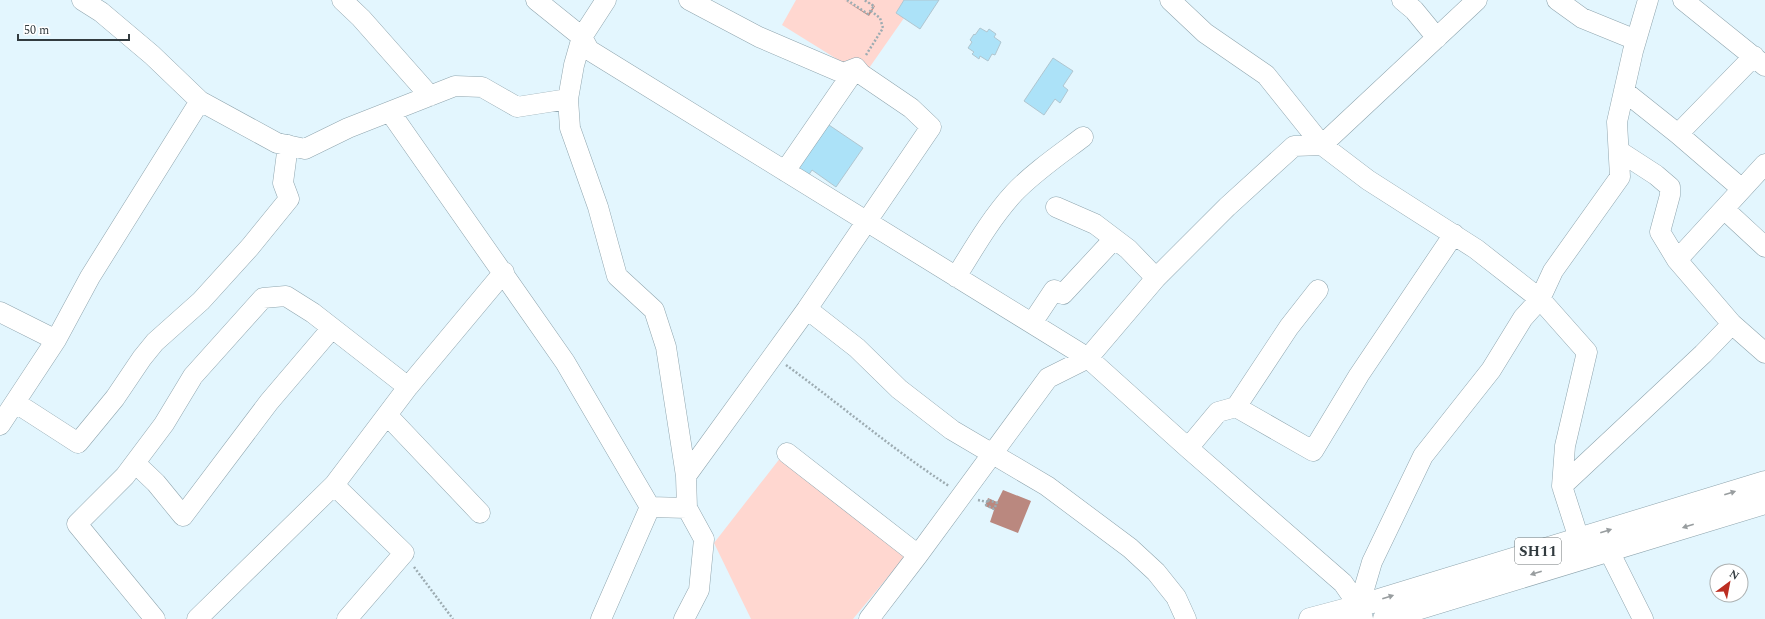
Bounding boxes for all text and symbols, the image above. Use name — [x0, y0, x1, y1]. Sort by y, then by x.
scale bar — [18, 16, 129, 42]
text: 50 m — [24, 21, 49, 40]
one-way arrow — [1724, 490, 1736, 496]
one-way arrow — [1681, 524, 1693, 530]
one-way arrow — [1600, 528, 1612, 534]
road number: SH11 — [1515, 538, 1561, 564]
north arrow — [1709, 563, 1749, 603]
text: N — [1726, 565, 1742, 585]
one-way arrow — [1530, 570, 1542, 576]
one-way arrow — [1382, 594, 1394, 600]

